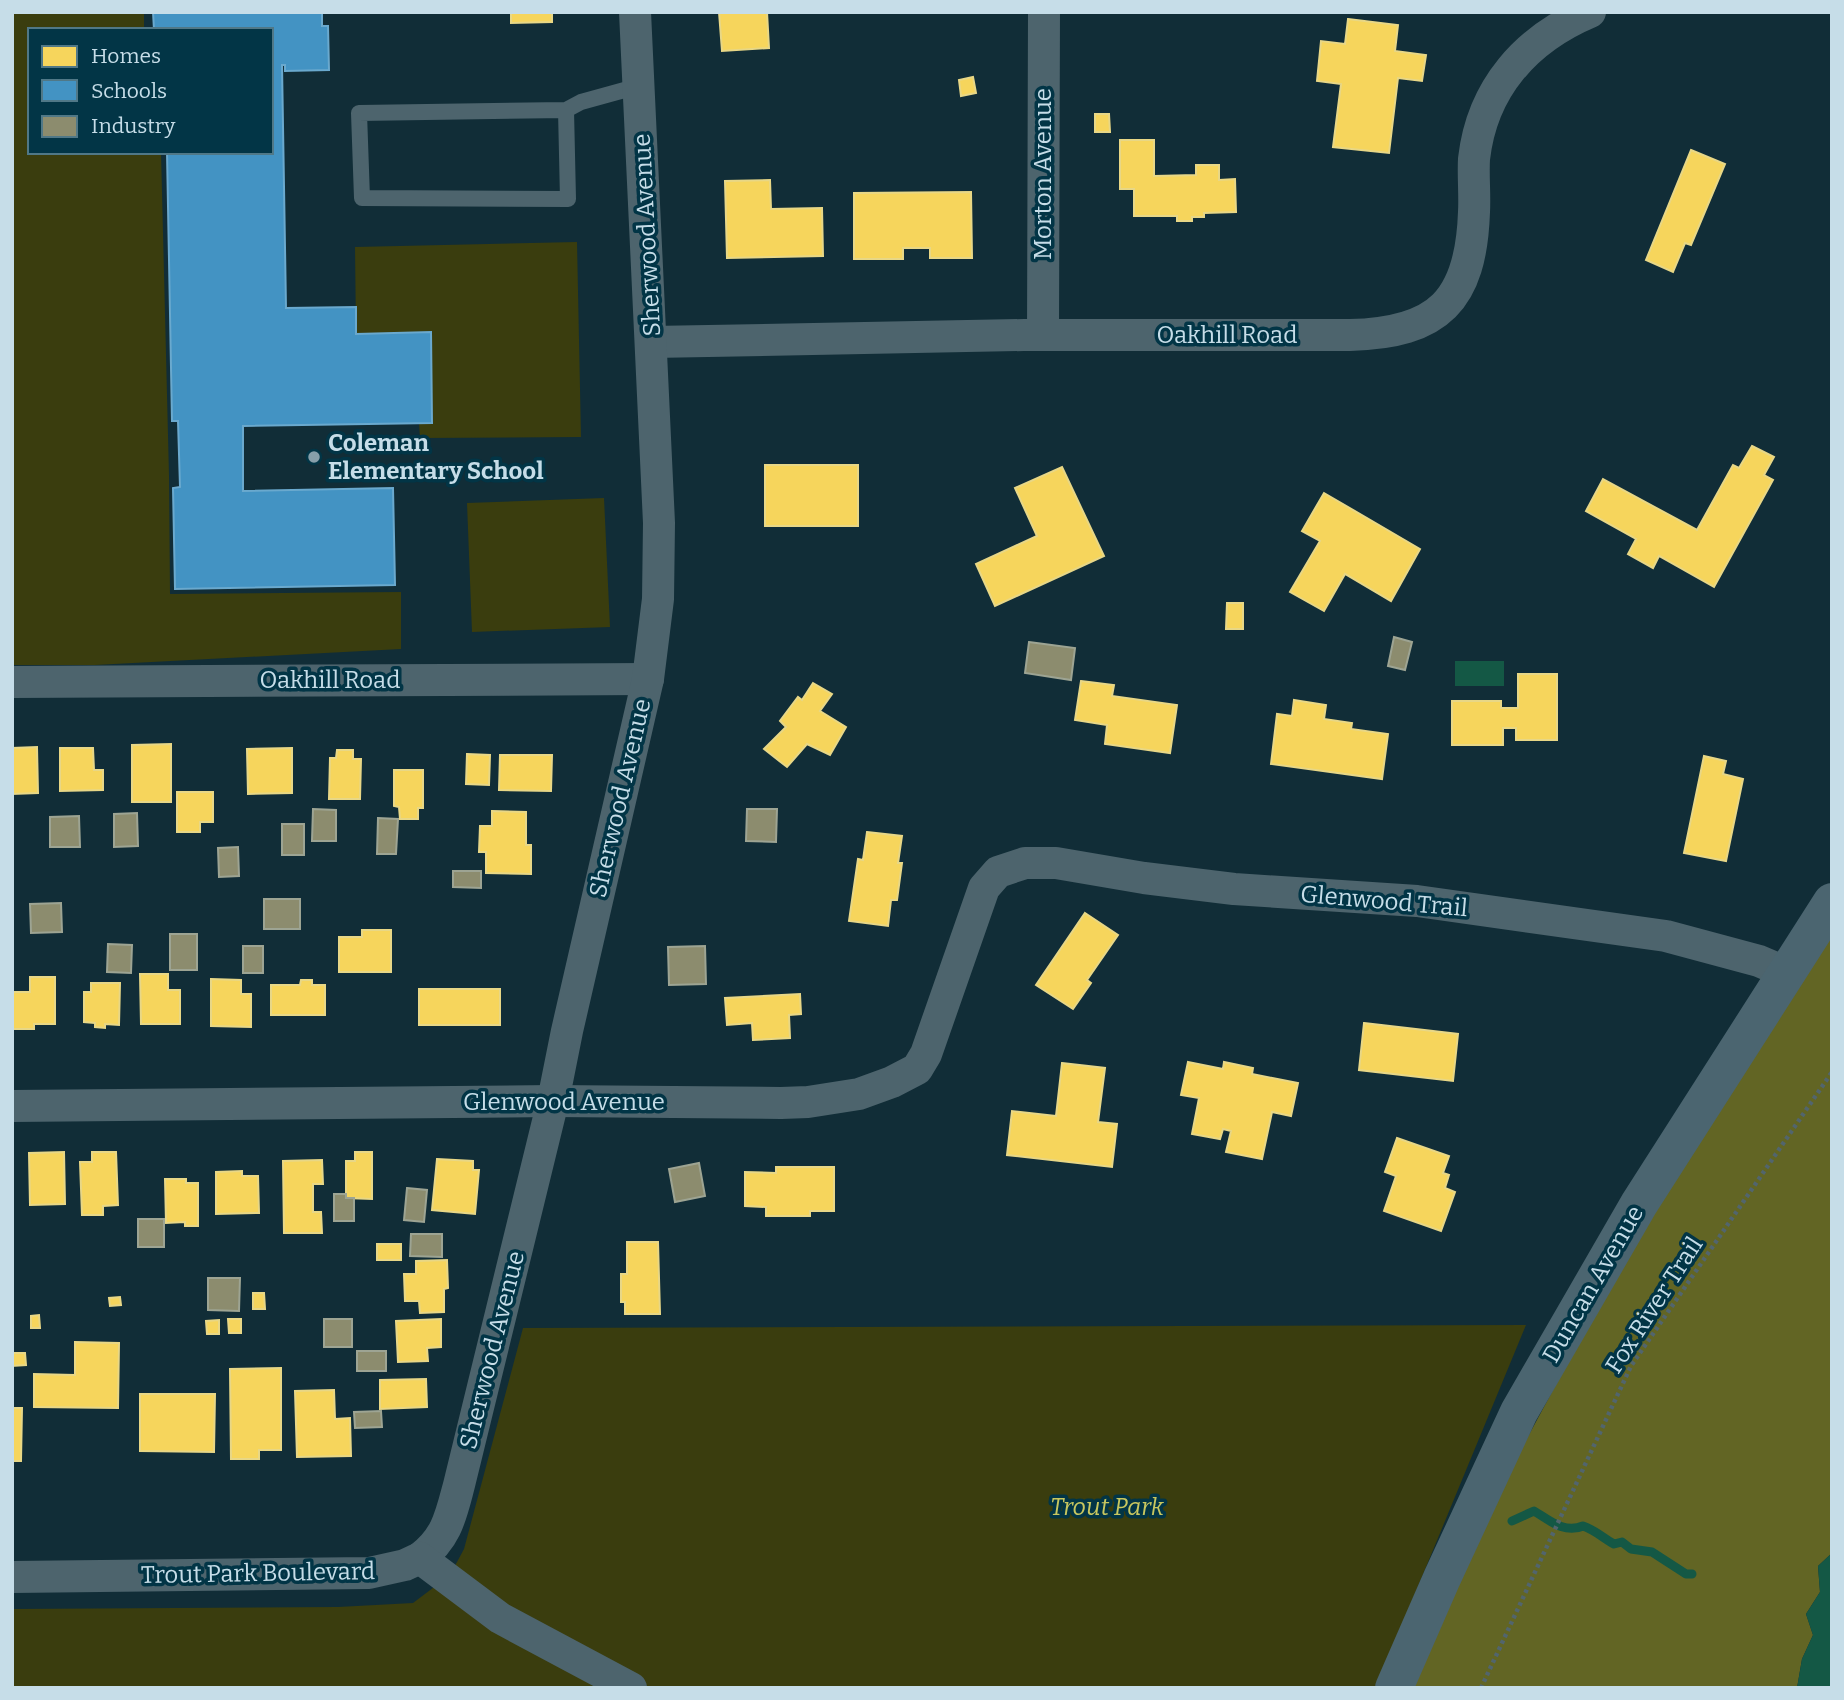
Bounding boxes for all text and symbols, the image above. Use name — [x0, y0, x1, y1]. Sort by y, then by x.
legend — [28, 28, 273, 154]
text: Homes — [91, 43, 161, 69]
text: Schools — [91, 78, 167, 104]
street label: Morton Avenue — [1029, 88, 1057, 260]
text: Industry — [91, 113, 176, 139]
street label: Sherwood Avenue — [628, 133, 666, 337]
street label: Oakhill Road — [1157, 321, 1297, 349]
place label: Coleman Elementary School — [328, 429, 544, 485]
marker: Coleman Elementary School — [306, 449, 322, 465]
street label: Oakhill Road — [260, 666, 400, 694]
street label: Sherwood Avenue — [584, 696, 656, 900]
street label: Glenwood Trail — [1299, 880, 1469, 922]
street label: Glenwood Avenue — [463, 1088, 665, 1116]
street label: Duncan Avenue — [1537, 1201, 1649, 1367]
street label: Fox River Trail — [1600, 1232, 1709, 1378]
street label: Sherwood Avenue — [454, 1248, 530, 1452]
park label: Trout Park — [1050, 1493, 1165, 1521]
street label: Trout Park Boulevard — [141, 1557, 375, 1589]

